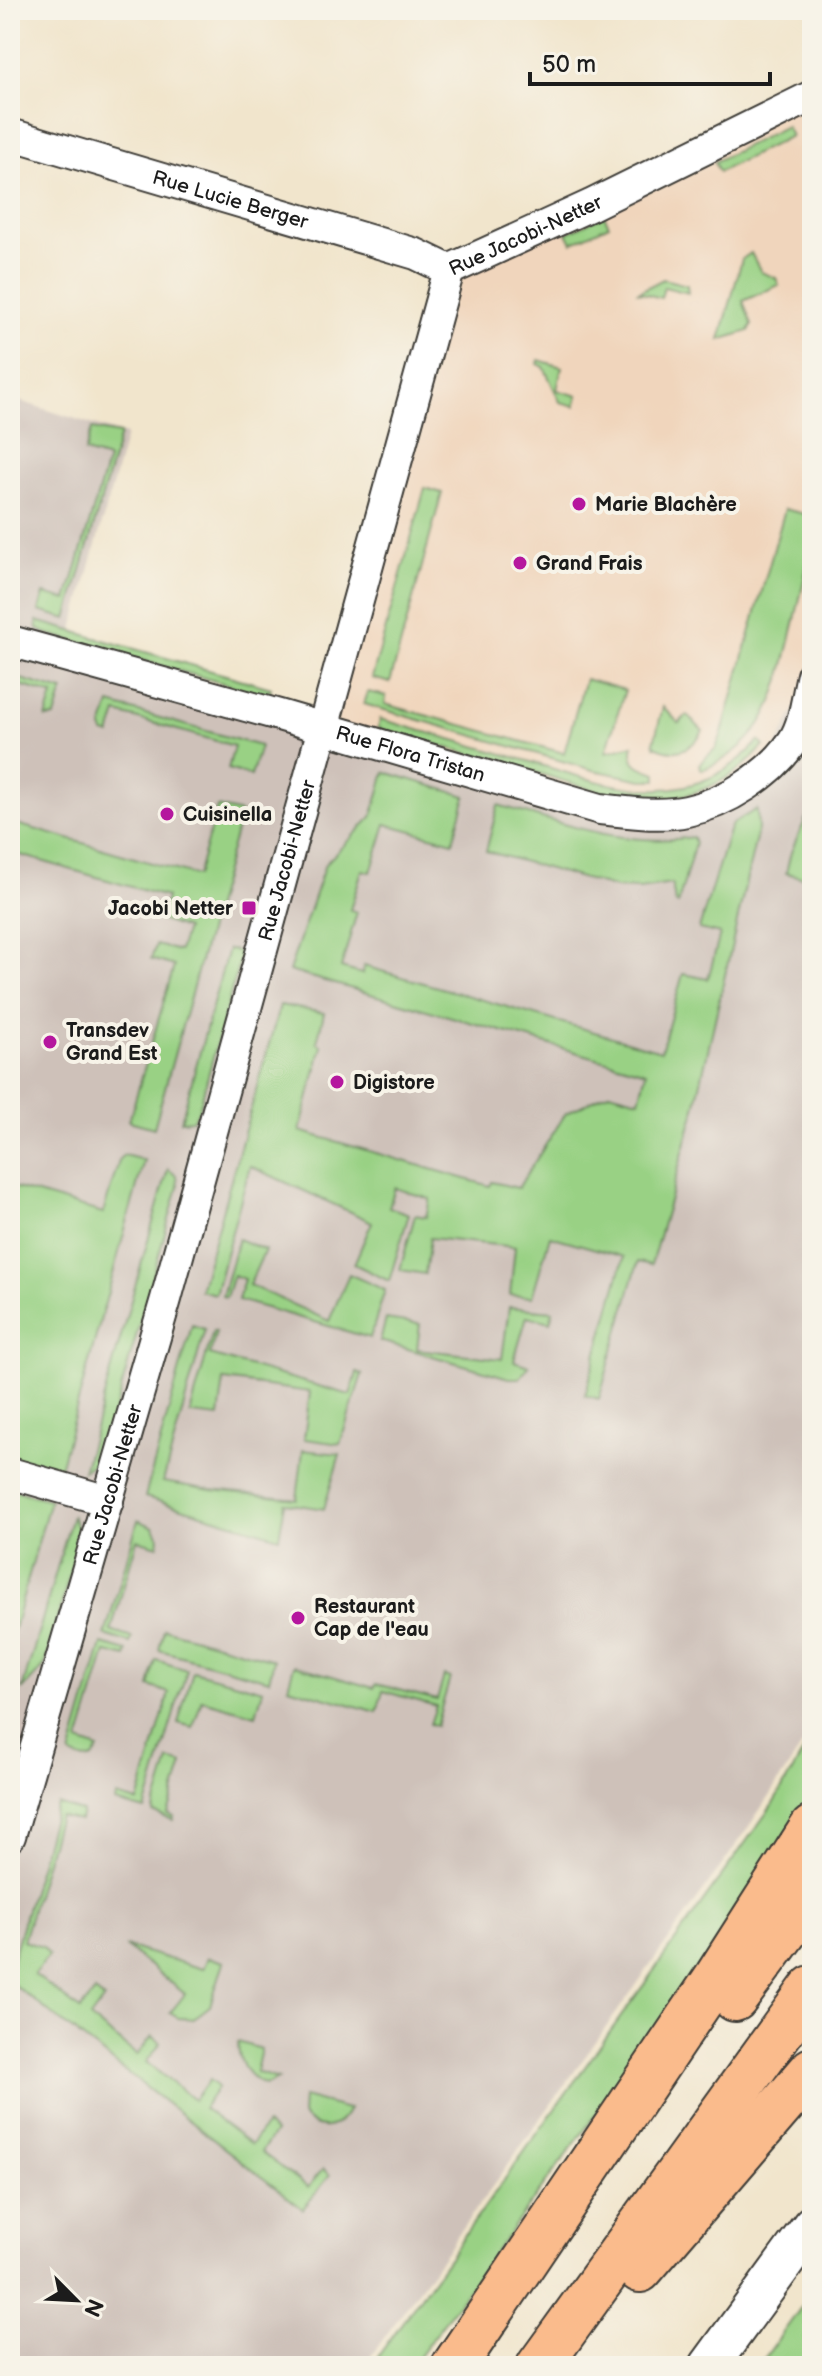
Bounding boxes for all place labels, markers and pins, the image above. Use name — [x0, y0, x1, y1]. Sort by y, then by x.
place label: Marie Blachère — [595, 493, 737, 517]
marker: Marie Blachère — [570, 495, 588, 513]
place label: Grand Frais — [536, 552, 643, 576]
marker: Grand Frais — [511, 554, 529, 572]
place label: Cuisinella — [183, 803, 272, 827]
marker: Cuisinella — [158, 805, 176, 823]
place label: Jacobi Netter — [108, 897, 234, 921]
marker: Jacobi Netter — [240, 899, 258, 917]
place label: Transdev Grand Est — [66, 1019, 158, 1066]
marker: Transdev Grand Est — [41, 1033, 59, 1051]
place label: Digistore — [353, 1071, 435, 1095]
marker: Digistore — [328, 1073, 346, 1091]
place label: Restaurant Cap de l'eau — [314, 1595, 429, 1642]
marker: Restaurant Cap de l'eau — [289, 1609, 307, 1627]

